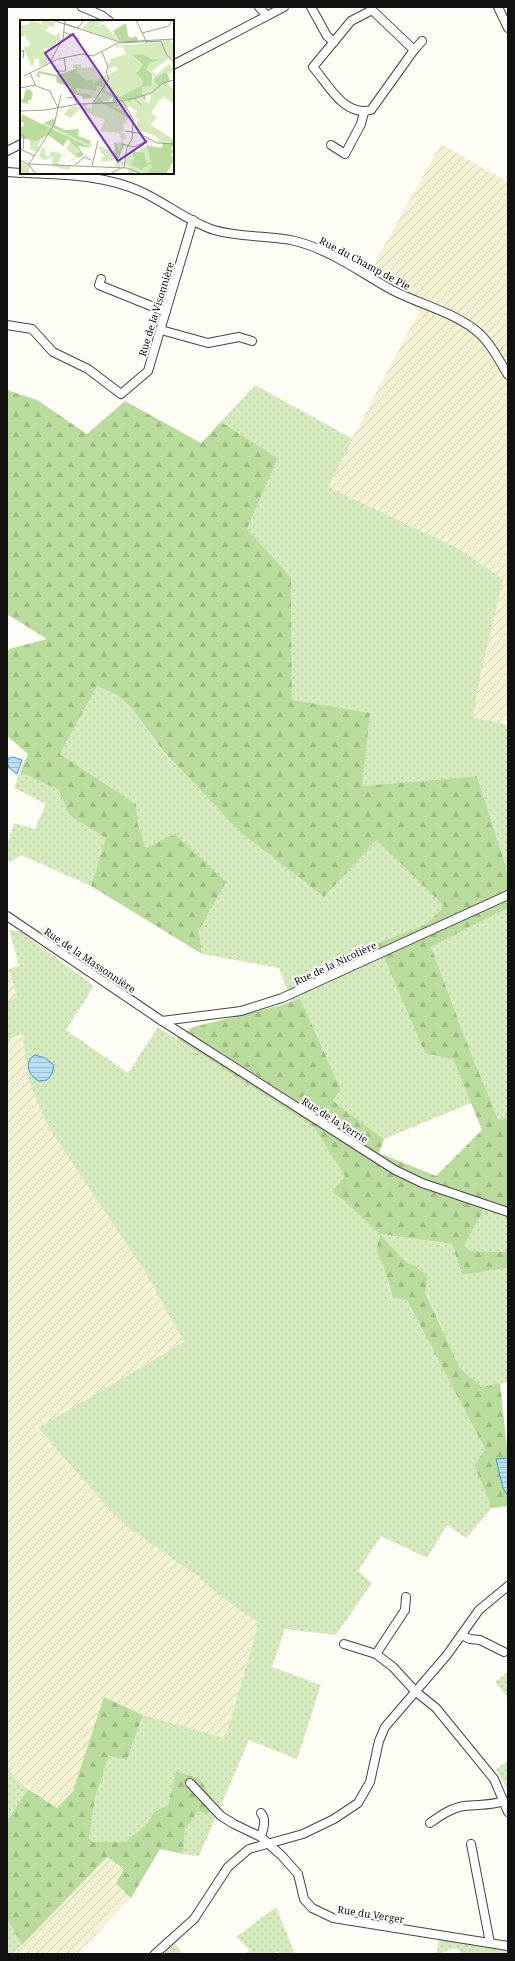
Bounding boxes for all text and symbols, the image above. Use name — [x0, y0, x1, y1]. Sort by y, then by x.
inset map — [20, 20, 174, 174]
street label: Rue du Champ de Pie — [317, 233, 413, 293]
street label: Rue de la Visonnière — [135, 260, 177, 358]
street label: Rue de la Massonnière — [41, 924, 139, 996]
street label: Rue de la Nicolière — [291, 938, 379, 988]
street label: Rue de la Verrie — [299, 1094, 371, 1146]
street label: Rue du Verger — [337, 1902, 406, 1926]

